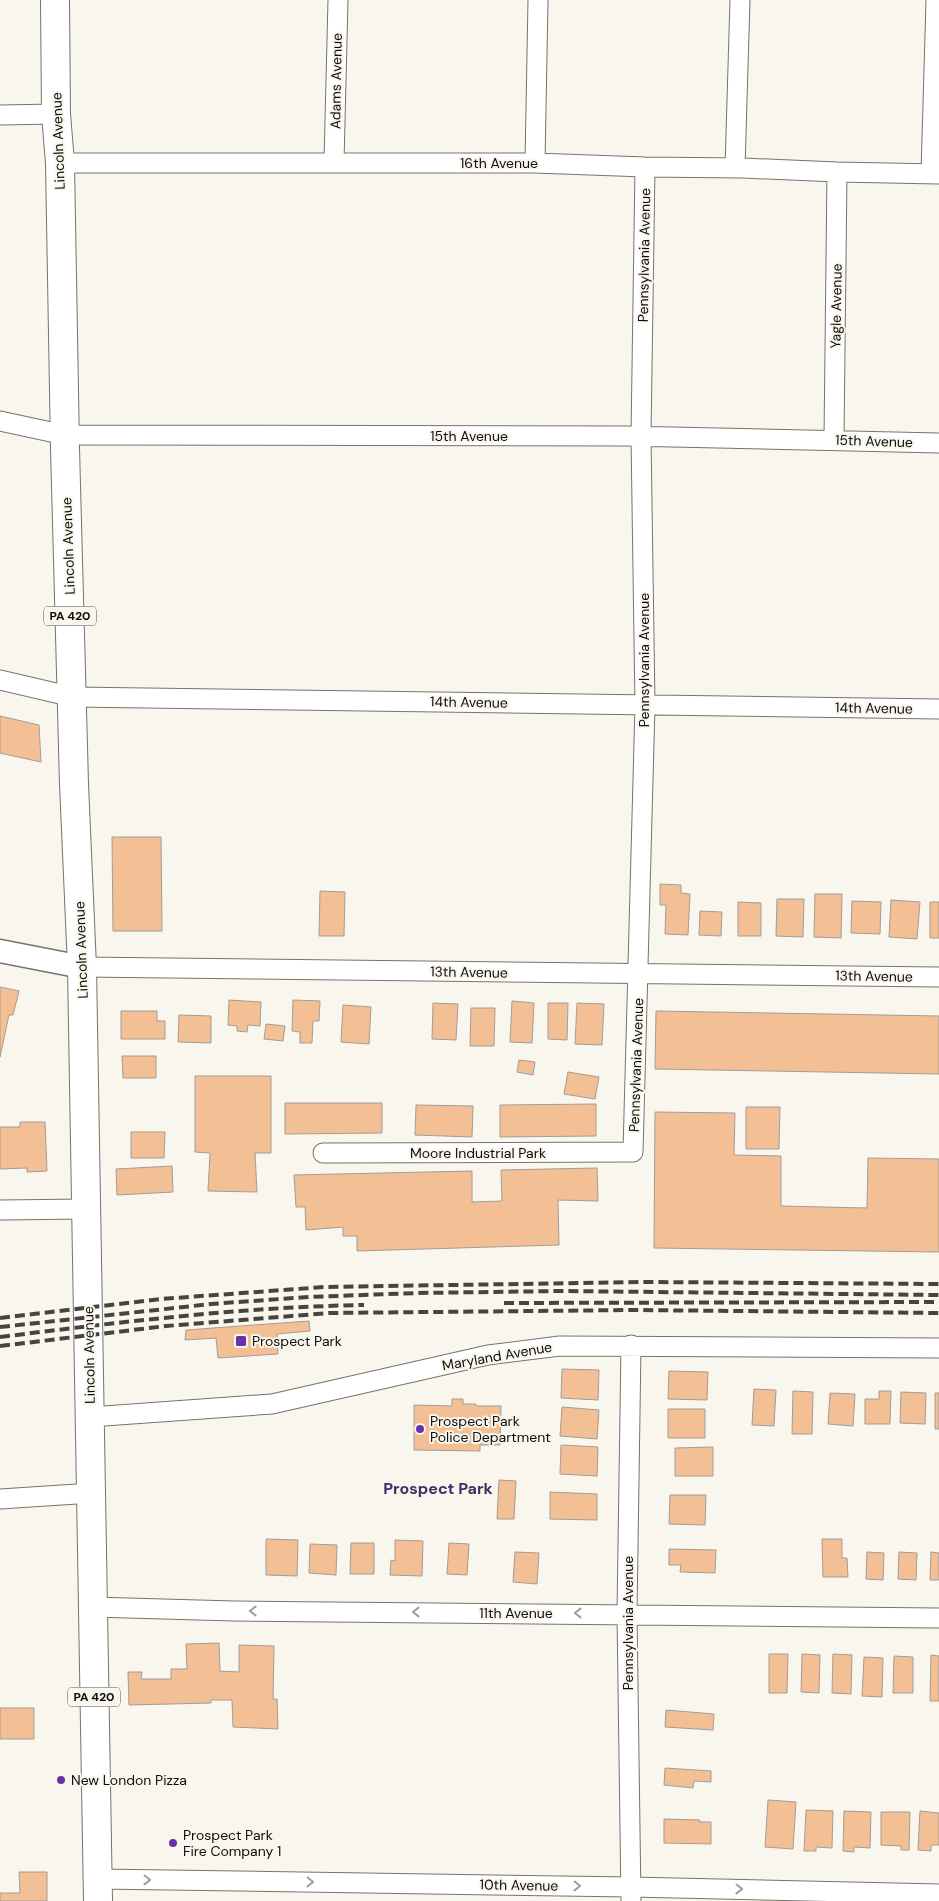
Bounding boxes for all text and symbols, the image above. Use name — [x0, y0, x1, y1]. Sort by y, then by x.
street label: Adams Avenue — [326, 33, 346, 129]
street label: Lincoln Avenue — [47, 92, 69, 190]
street label: 16th Avenue — [460, 154, 538, 172]
street label: Pennsylvania Avenue — [634, 188, 654, 322]
street label: Yagle Avenue — [826, 263, 846, 349]
street label: 15th Avenue — [430, 427, 508, 445]
street label: 15th Avenue — [835, 431, 913, 451]
street label: Lincoln Avenue — [57, 497, 79, 595]
street label: Pennsylvania Avenue — [635, 593, 653, 727]
road number: PA 420 — [44, 606, 96, 626]
street label: 14th Avenue — [430, 692, 508, 712]
street label: 14th Avenue — [835, 698, 913, 718]
street label: Lincoln Avenue — [70, 901, 92, 999]
street label: 13th Avenue — [430, 962, 508, 982]
street label: 13th Avenue — [835, 966, 913, 986]
street label: Pennsylvania Avenue — [625, 998, 647, 1132]
street label: Moore Industrial Park — [410, 1144, 546, 1162]
street label: Lincoln Avenue — [79, 1306, 99, 1404]
place label: Prospect Park — [252, 1332, 342, 1350]
marker: Prospect Park — [234, 1334, 248, 1348]
street label: Maryland Avenue — [441, 1337, 553, 1375]
place label: Prospect Park Police Department — [430, 1412, 551, 1446]
marker: Prospect Park Police Department — [414, 1423, 426, 1435]
district label: Prospect Park — [383, 1478, 493, 1499]
street label: Pennsylvania Avenue — [619, 1556, 637, 1690]
street label: 11th Avenue — [479, 1604, 553, 1622]
one-way arrow — [249, 1606, 256, 1616]
one-way arrow — [411, 1607, 419, 1617]
one-way arrow — [574, 1608, 582, 1618]
road number: PA 420 — [68, 1688, 120, 1706]
place label: New London Pizza — [71, 1771, 187, 1789]
marker: New London Pizza — [55, 1774, 67, 1786]
place label: Prospect Park Fire Company 1 — [183, 1826, 281, 1860]
marker: Prospect Park Fire Company 1 — [167, 1837, 179, 1849]
one-way arrow — [144, 1875, 151, 1885]
street label: 10th Avenue — [479, 1875, 559, 1895]
one-way arrow — [306, 1877, 314, 1888]
one-way arrow — [574, 1881, 581, 1891]
one-way arrow — [736, 1884, 744, 1894]

